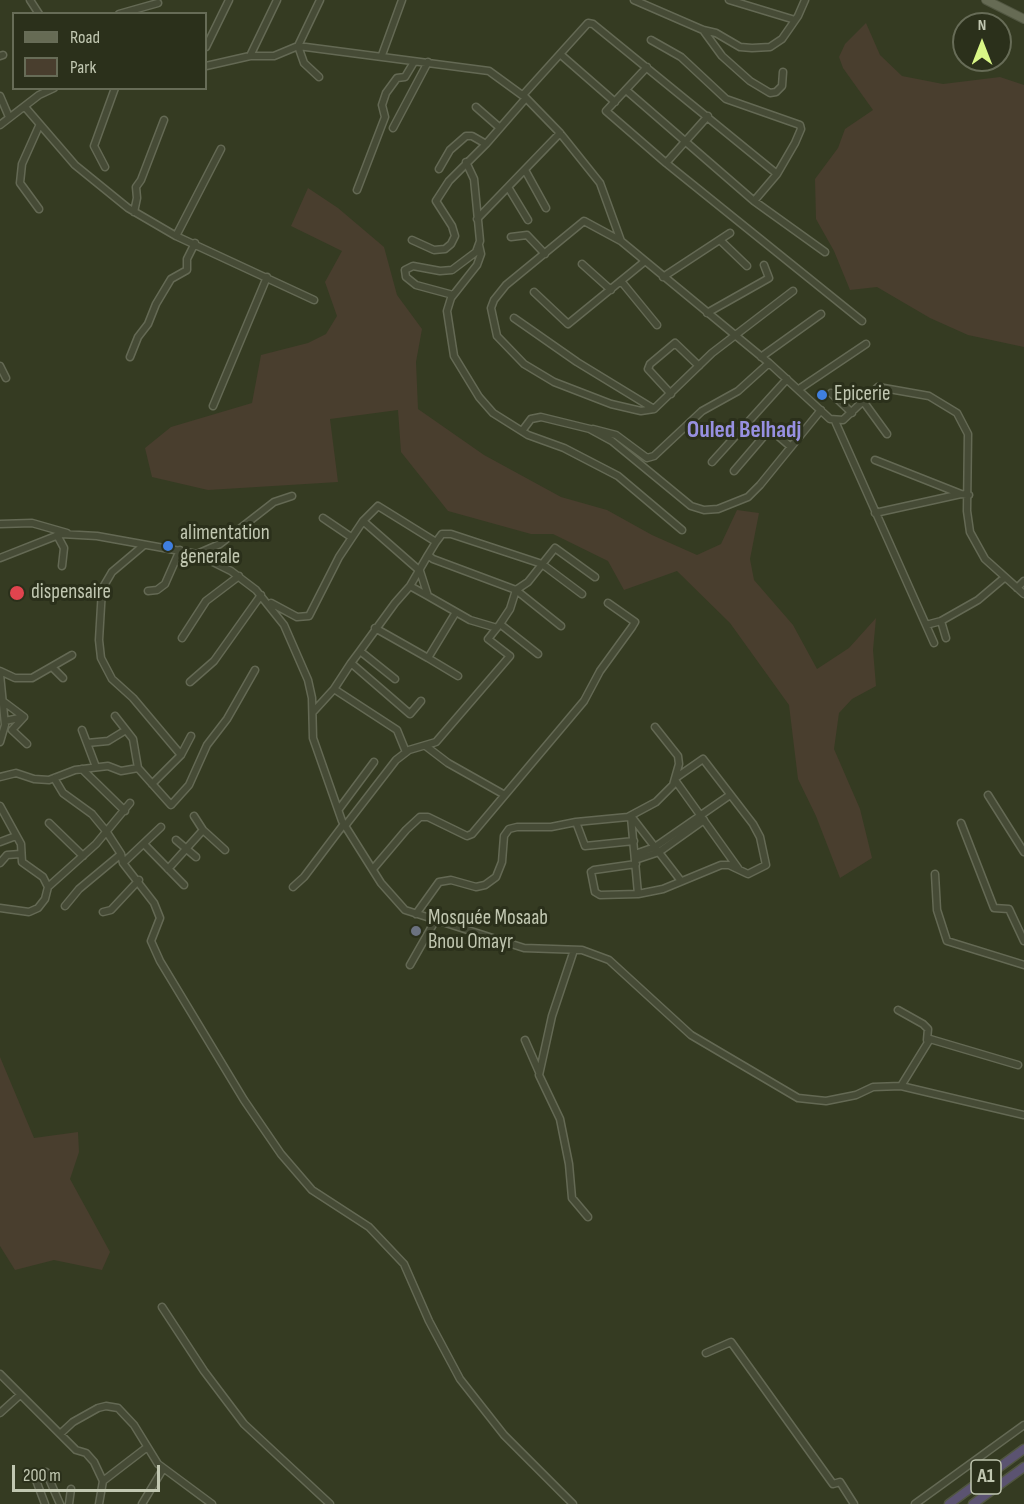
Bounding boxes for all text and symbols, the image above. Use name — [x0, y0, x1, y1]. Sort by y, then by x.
legend — [12, 12, 207, 90]
north arrow — [952, 12, 1012, 72]
text: N — [978, 16, 986, 35]
text: Road — [70, 27, 100, 48]
text: Park — [70, 57, 96, 78]
place label: Epicerie — [834, 382, 890, 408]
marker: Epicerie — [815, 388, 829, 402]
district label: Ouled Belhadj — [687, 417, 801, 445]
place label: alimentation generale — [180, 521, 270, 571]
marker: alimentation generale — [161, 539, 175, 553]
place label: dispensaire — [31, 580, 111, 606]
marker: dispensaire — [8, 584, 26, 602]
place label: Mosquée Mosaab Bnou Omayr — [428, 906, 548, 956]
marker: Mosquée Mosaab Bnou Omayr — [409, 924, 423, 938]
scale bar — [15, 1453, 164, 1491]
road number: A1 — [971, 1460, 1001, 1494]
text: 200 m — [23, 1465, 61, 1486]

